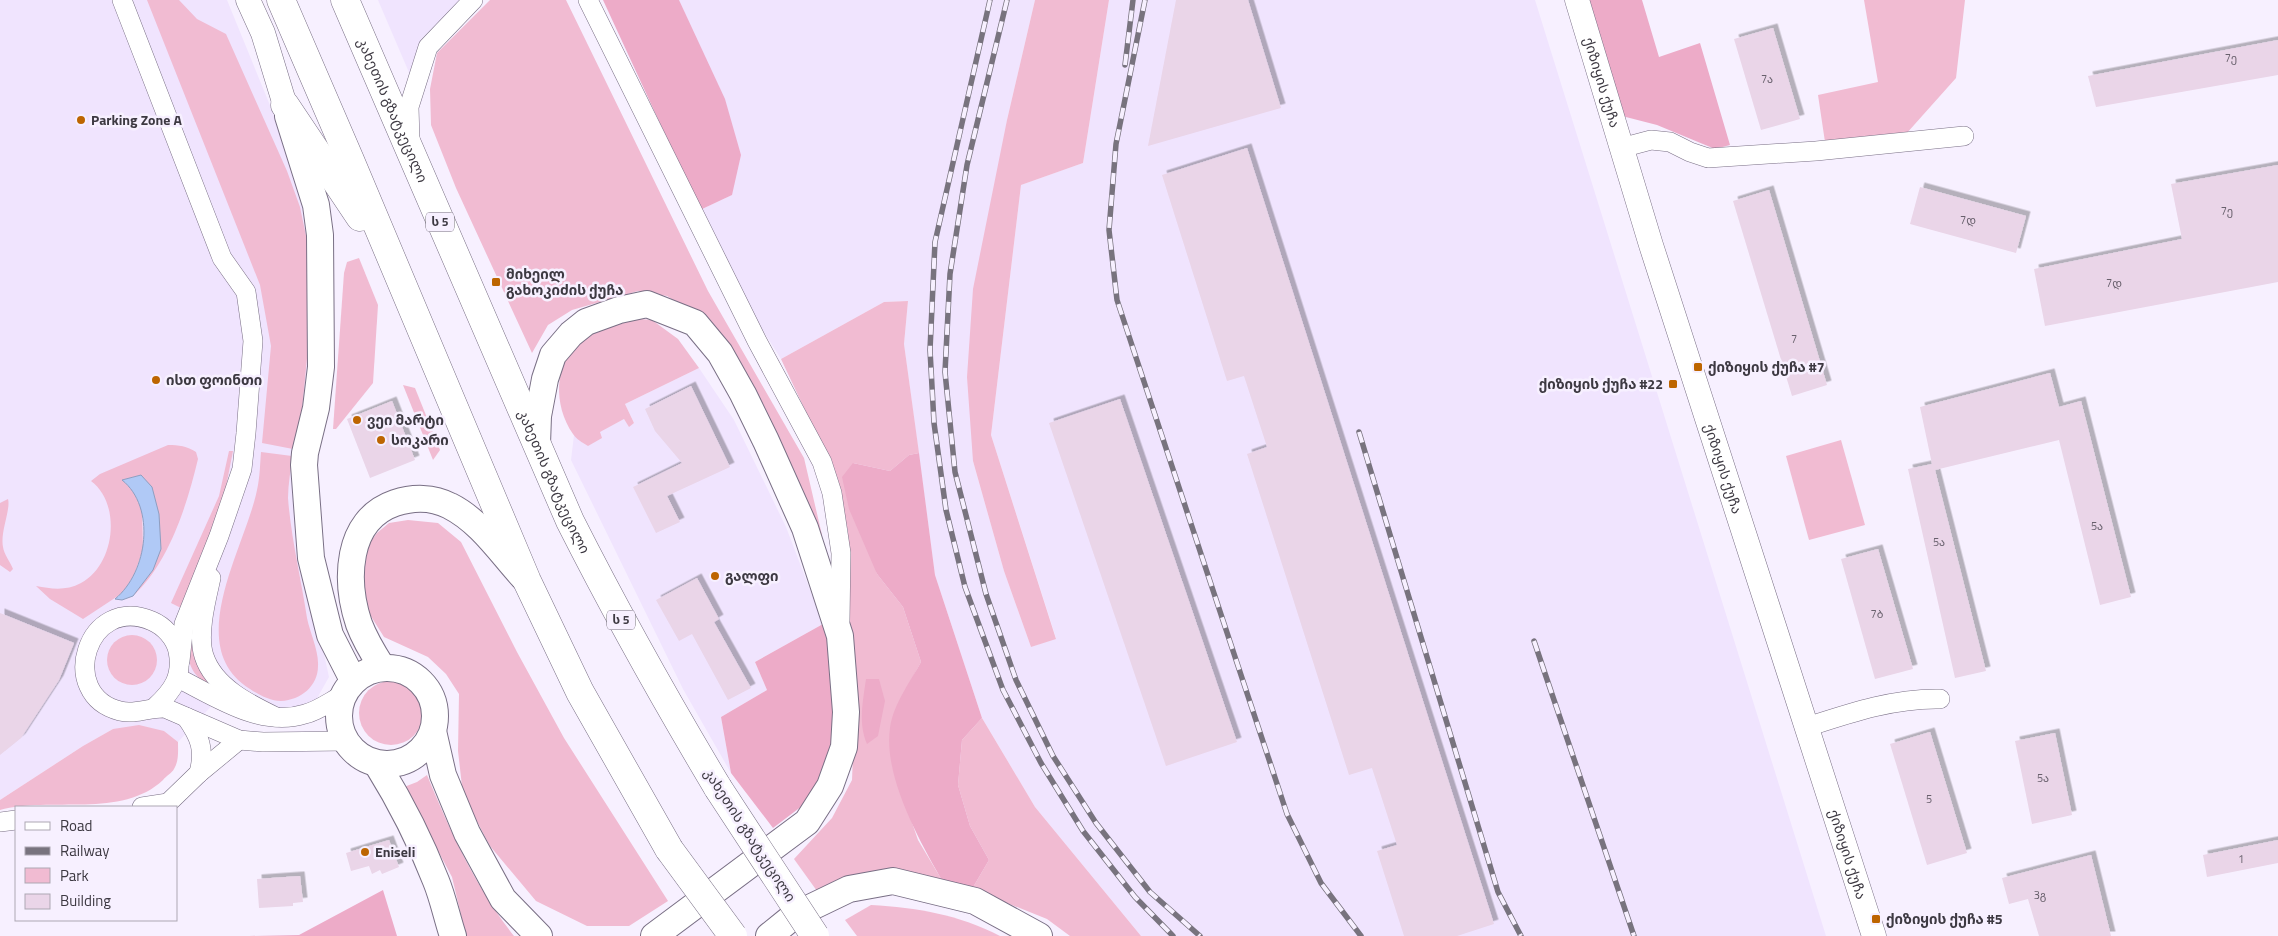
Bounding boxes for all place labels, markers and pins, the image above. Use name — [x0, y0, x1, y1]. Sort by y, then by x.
place label: Parking Zone A — [91, 109, 182, 130]
marker: Parking Zone A — [75, 114, 87, 126]
place label: მიხეილ გახოკიძის ქუჩა — [506, 263, 623, 300]
marker: მიხეილ გახოკიძის ქუჩა — [490, 276, 502, 288]
place label: ქიზიყის ქუჩა #7 — [1708, 356, 1825, 377]
marker: ქიზიყის ქუჩა #7 — [1692, 361, 1704, 373]
place label: ისთ ფოინთი — [166, 369, 262, 390]
place label: ქიზიყის ქუჩა #22 — [1539, 373, 1663, 394]
marker: ისთ ფოინთი — [150, 374, 162, 386]
marker: ქიზიყის ქუჩა #22 — [1667, 378, 1679, 390]
place label: ვეი მარტი — [367, 409, 444, 430]
marker: ვეი მარტი — [351, 414, 363, 426]
place label: სოკარი — [391, 429, 449, 450]
marker: სოკარი — [375, 434, 387, 446]
place label: გალფი — [725, 565, 779, 586]
marker: გალფი — [709, 570, 721, 582]
place label: Eniseli — [375, 841, 415, 862]
marker: Eniseli — [359, 846, 371, 858]
place label: ქიზიყის ქუჩა #5 — [1886, 908, 2003, 929]
marker: ქიზიყის ქუჩა #5 — [1870, 913, 1882, 925]

